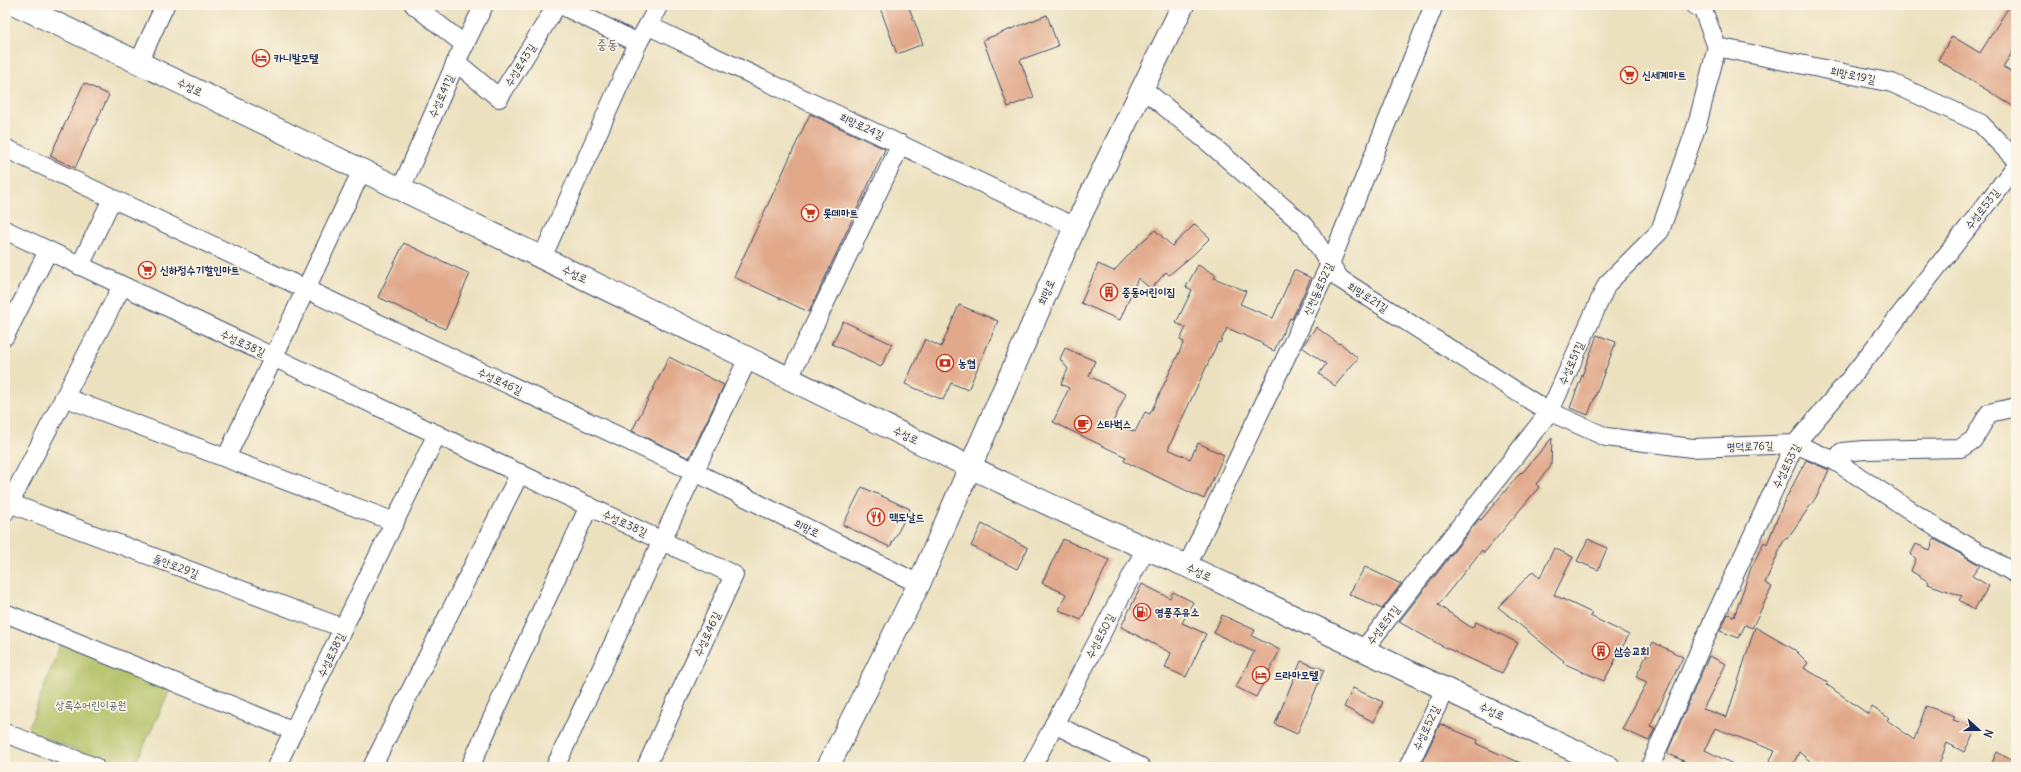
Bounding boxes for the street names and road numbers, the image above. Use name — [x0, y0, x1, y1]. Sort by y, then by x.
street label: 수성로43길 — [501, 41, 539, 89]
street label: 희망로19길 — [1829, 63, 1877, 87]
street label: 수성로41길 — [425, 72, 457, 120]
street label: 수성로 — [175, 75, 205, 99]
street label: 희망로24길 — [837, 110, 887, 142]
street label: 수성로53길 — [1962, 186, 2002, 232]
street label: 신천동로52길 — [1300, 260, 1336, 318]
street label: 수성로 — [560, 262, 590, 286]
street label: 희망로 — [1034, 277, 1058, 307]
street label: 희망로21길 — [1345, 279, 1391, 315]
street label: 수성로38길 — [218, 327, 268, 360]
street label: 수성로51길 — [1555, 339, 1587, 387]
street label: 수성로46길 — [475, 364, 525, 398]
street label: 수성로 — [891, 423, 921, 447]
street label: 명덕로76길 — [1726, 438, 1774, 454]
street label: 수성로53길 — [1769, 441, 1803, 491]
street label: 수성로38길 — [600, 507, 650, 540]
street label: 희망로 — [792, 516, 822, 540]
street label: 들안로29길 — [151, 551, 201, 581]
street label: 수성로 — [1184, 560, 1214, 584]
street label: 수성로51길 — [1363, 602, 1403, 647]
street label: 수성로46길 — [690, 609, 724, 659]
street label: 수성로50길 — [1082, 611, 1118, 661]
street label: 수성로38길 — [314, 630, 348, 680]
street label: 수성로 — [1477, 699, 1507, 723]
street label: 수성로52길 — [1410, 703, 1442, 753]

